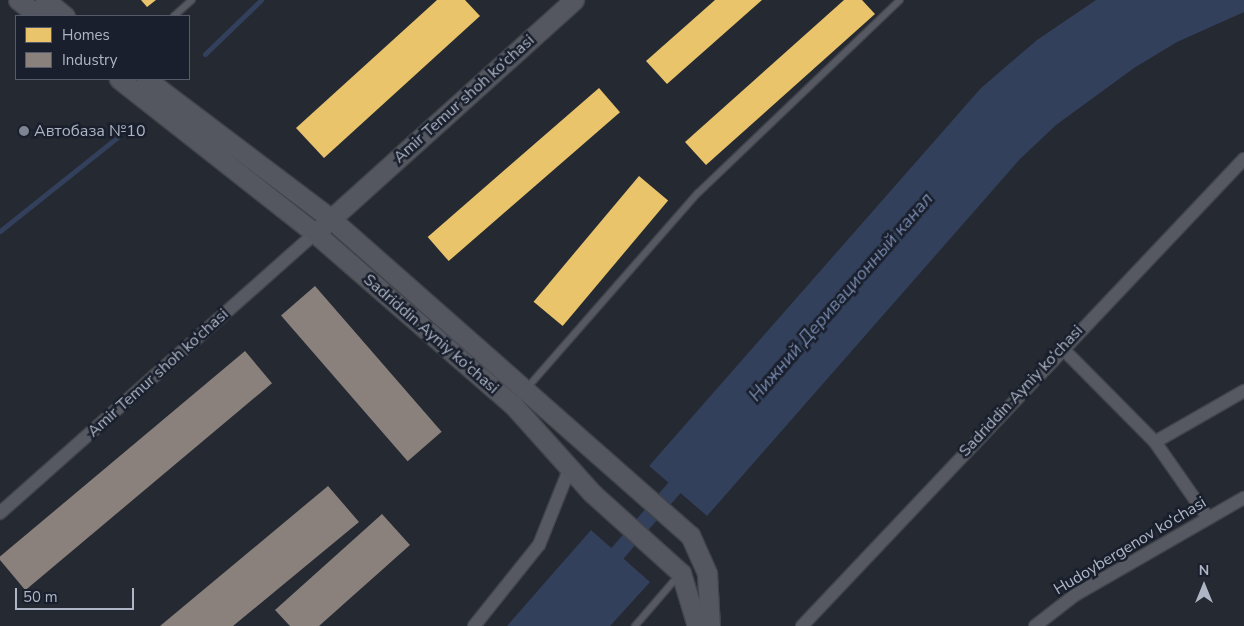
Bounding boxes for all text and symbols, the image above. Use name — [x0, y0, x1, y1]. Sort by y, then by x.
legend — [15, 15, 190, 80]
text: Homes — [62, 25, 110, 45]
street label: Amir Temur shoh ko‘chasi — [390, 31, 538, 167]
text: Industry — [62, 50, 117, 70]
place label: Автобаза №10 — [34, 121, 146, 141]
marker: Автобаза №10 — [18, 125, 30, 137]
water label: Нижний Деривационный канал — [744, 188, 938, 406]
street label: Sadriddin Ayniy ko‘chasi — [360, 270, 502, 398]
street label: Amir Temur shoh ko‘chasi — [84, 305, 232, 441]
street label: Sadriddin Ayniy ko‘chasi — [955, 321, 1087, 461]
street label: Hudoybergenov ko‘chasi — [1050, 493, 1210, 599]
north arrow — [1179, 561, 1229, 611]
text: N — [1199, 561, 1209, 580]
scale bar — [18, 578, 136, 610]
text: 50 m — [23, 587, 58, 607]

